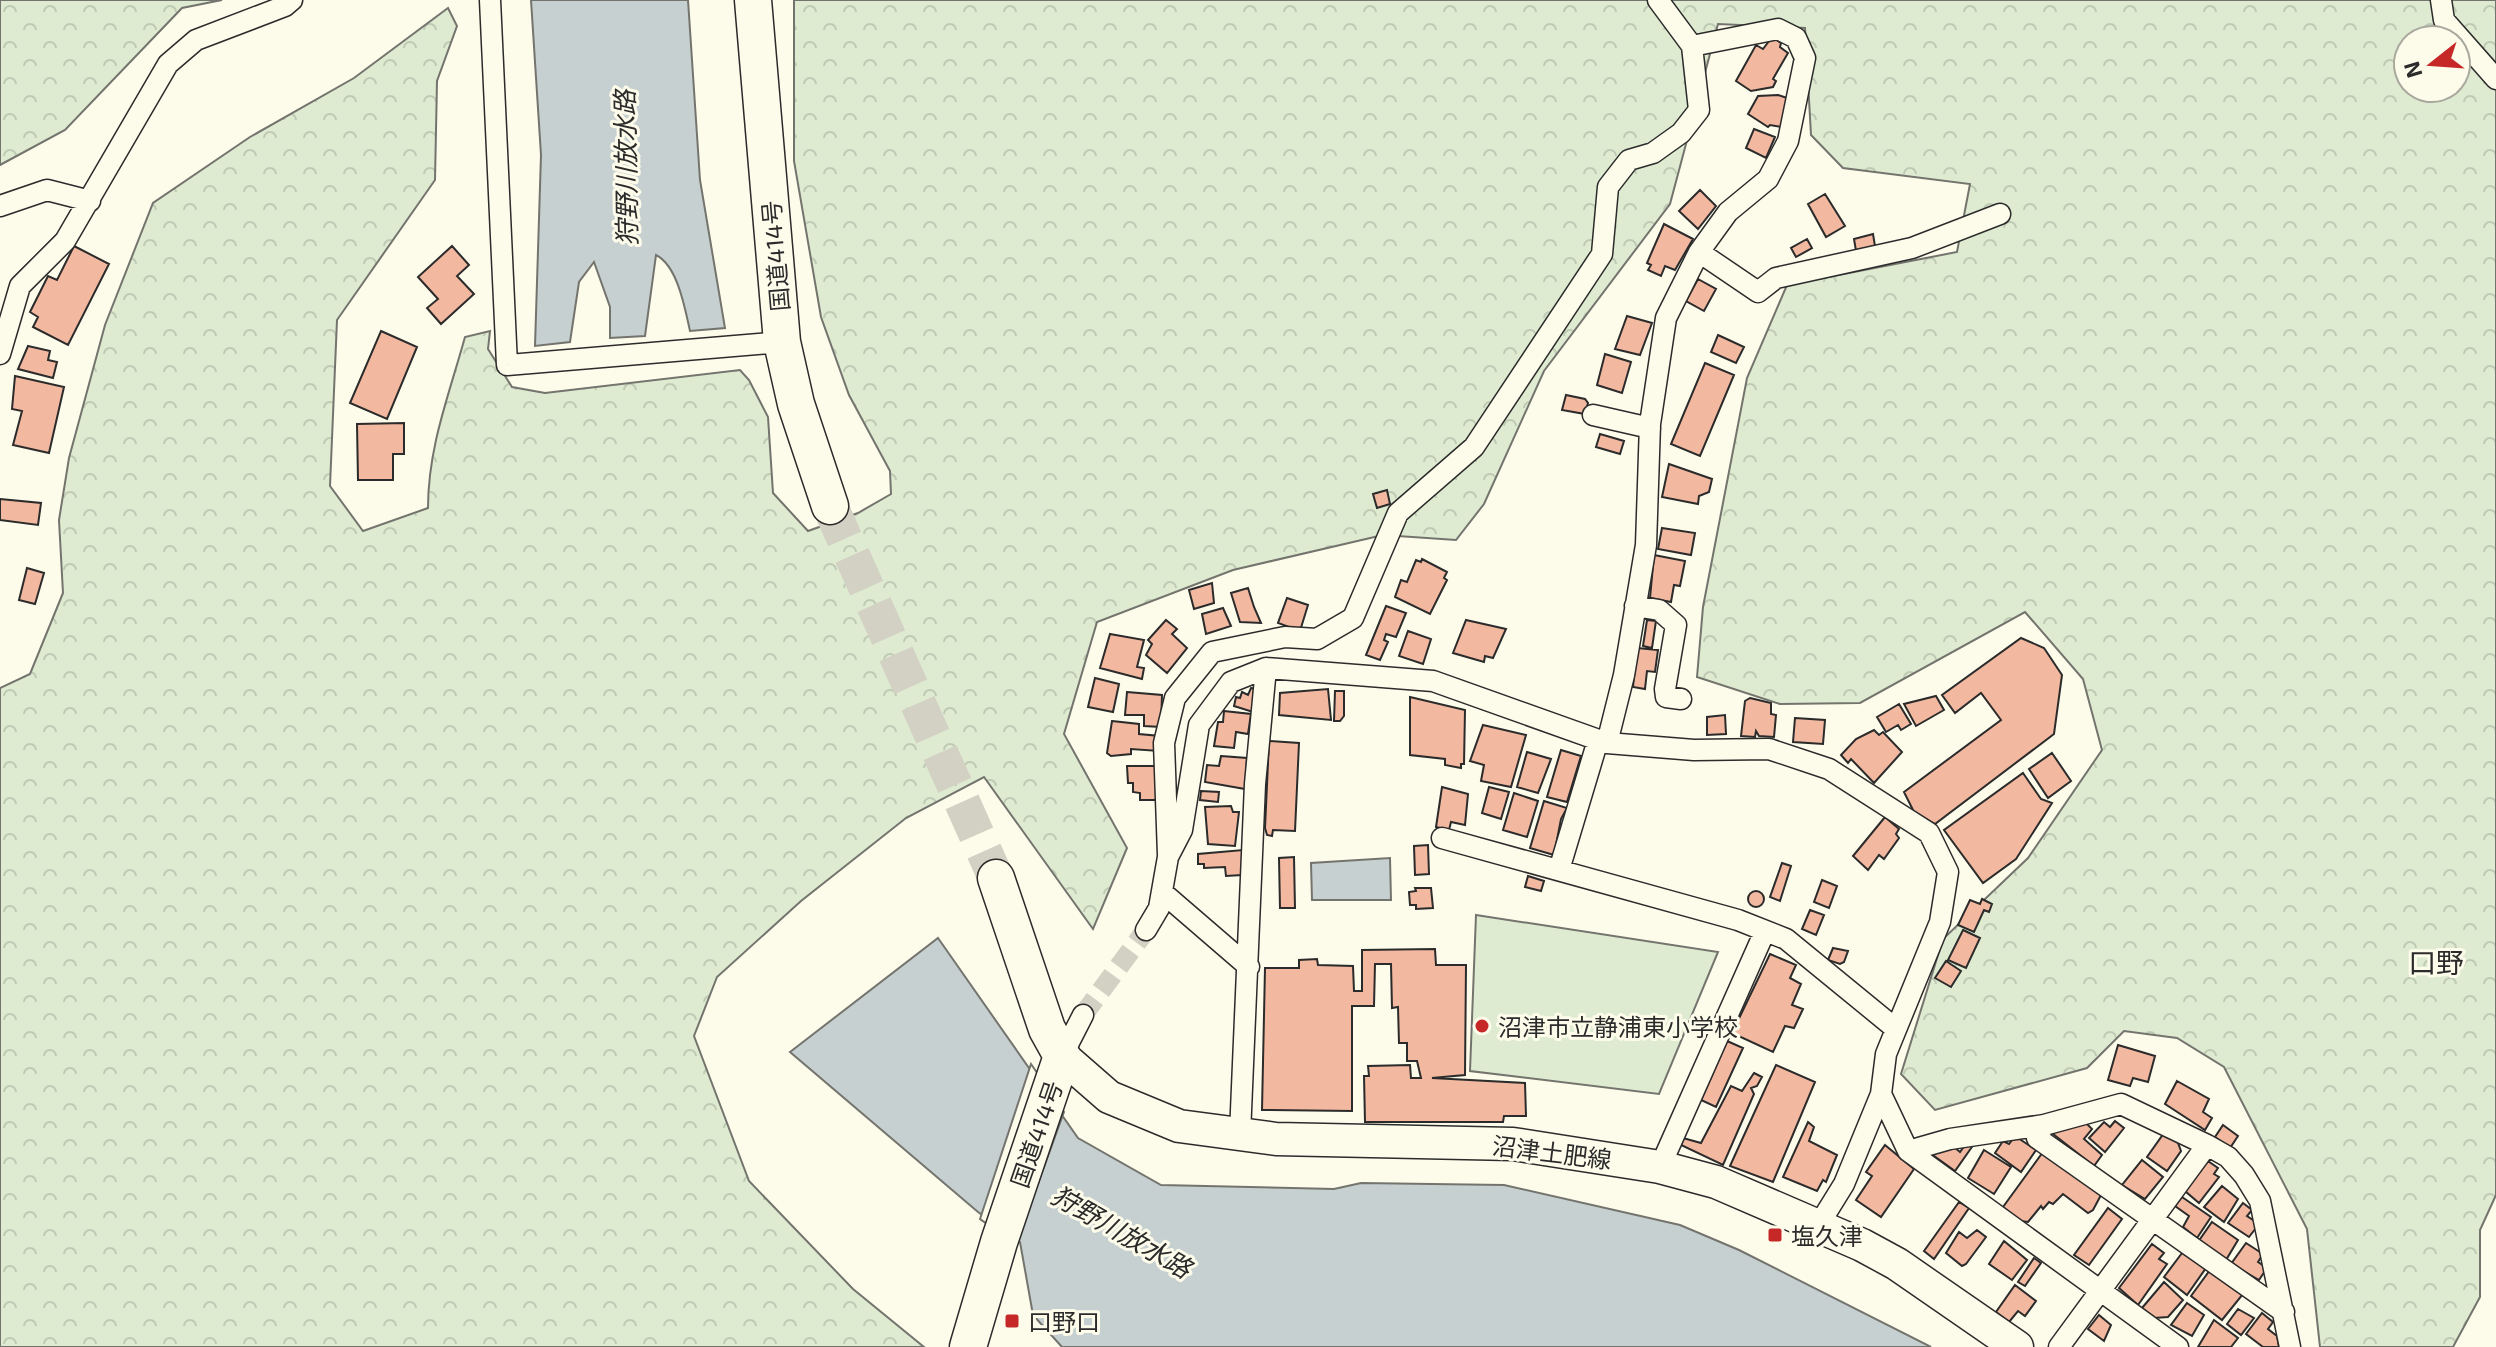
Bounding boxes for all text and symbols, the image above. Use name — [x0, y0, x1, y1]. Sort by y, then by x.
north arrow — [2392, 24, 2472, 104]
text: N — [2397, 59, 2427, 82]
water label: 狩野川放水路 — [608, 88, 642, 246]
street label: 国道414号 — [756, 199, 794, 313]
district label: 口野 — [2408, 945, 2464, 979]
place label: 沼津市立静浦東小学校 — [1498, 1012, 1738, 1041]
marker: 沼津市立静浦東小学校 — [1473, 1017, 1491, 1035]
street label: 国道414号 — [1004, 1077, 1068, 1191]
street label: 沼津土肥線 — [1491, 1130, 1613, 1174]
water label: 狩野川放水路 — [1047, 1179, 1199, 1284]
place label: 塩久津 — [1791, 1221, 1863, 1250]
marker: 塩久津 — [1766, 1226, 1784, 1244]
place label: 口野口 — [1028, 1307, 1100, 1336]
marker: 口野口 — [1003, 1312, 1021, 1330]

